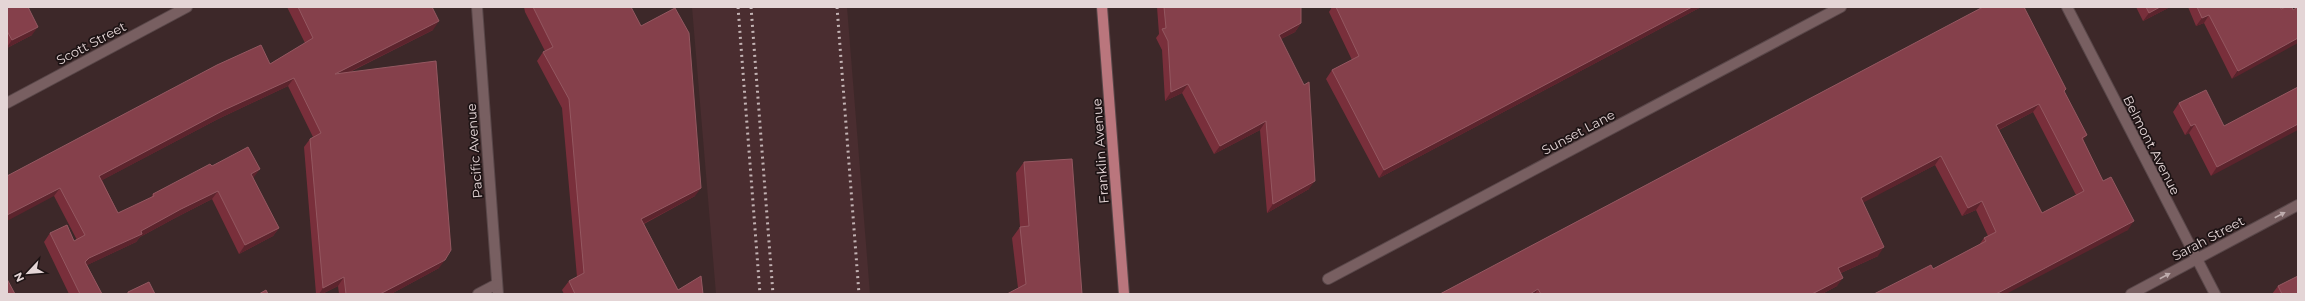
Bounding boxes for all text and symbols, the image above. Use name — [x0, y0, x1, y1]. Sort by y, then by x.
street label: Scott Street — [53, 18, 129, 68]
street label: Belmont Avenue — [2120, 93, 2184, 198]
street label: Franklin Avenue — [1088, 98, 1112, 204]
street label: Pacific Avenue — [463, 103, 485, 199]
street label: Sunset Lane — [1539, 106, 1617, 158]
street label: Sarah Street — [2169, 212, 2247, 264]
one-way arrow — [2274, 212, 2286, 218]
north arrow — [8, 253, 48, 293]
text: N — [11, 270, 27, 284]
one-way arrow — [2159, 272, 2171, 279]

